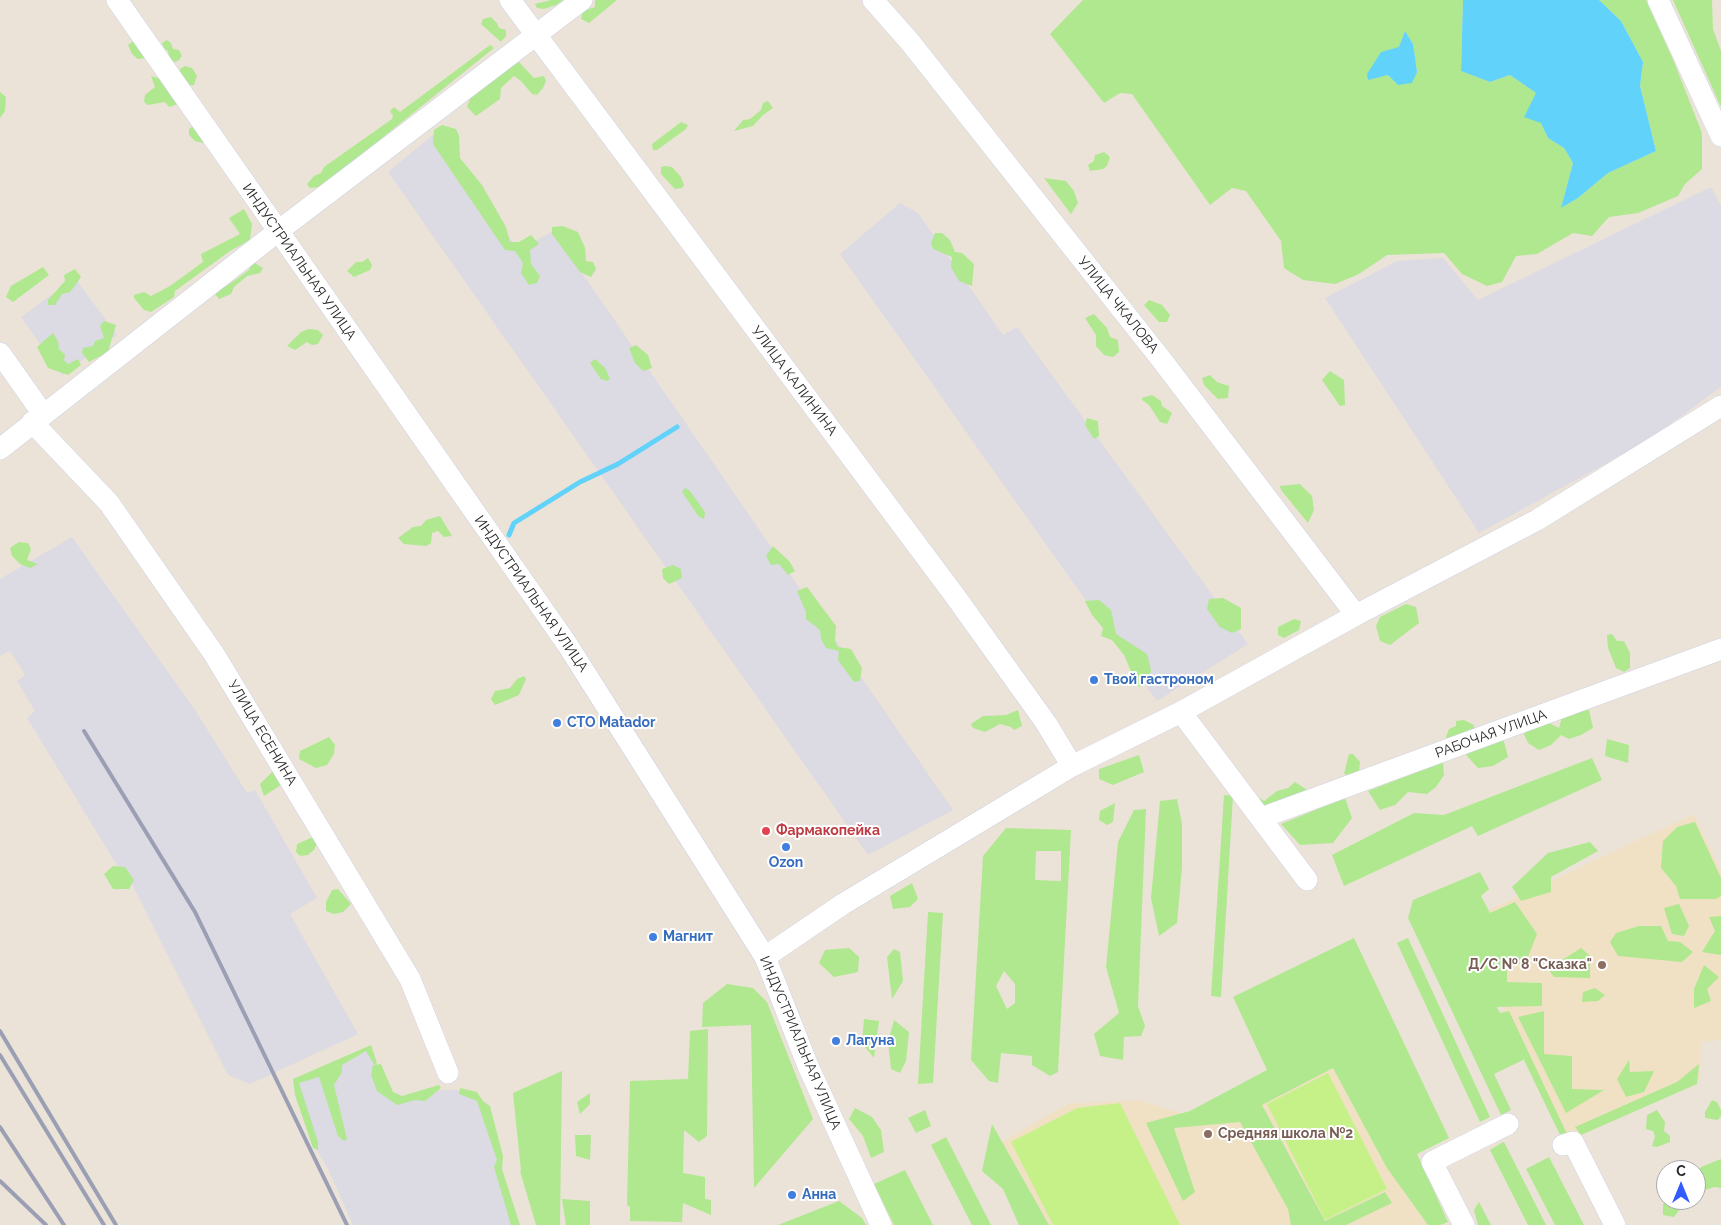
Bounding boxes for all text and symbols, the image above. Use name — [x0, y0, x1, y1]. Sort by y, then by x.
street label: ИНДУСТРИАЛЬНАЯ УЛИЦА — [238, 181, 360, 343]
street label: УЛИЦА ЧКАЛОВА — [1074, 253, 1162, 357]
street label: УЛИЦА КАЛИНИНА — [747, 323, 841, 439]
street label: ИНДУСТРИАЛЬНАЯ УЛИЦА — [470, 513, 592, 675]
place label: Твой гастроном — [1104, 672, 1214, 688]
marker: Твой гастроном — [1088, 674, 1100, 686]
street label: УЛИЦА ЕСЕНИНА — [224, 677, 300, 789]
street label: РАБОЧАЯ УЛИЦА — [1433, 706, 1549, 762]
place label: СТО Matador — [567, 715, 655, 731]
marker: СТО Matador — [551, 717, 563, 729]
place label: Фармакопейка — [776, 823, 880, 839]
marker: Фармакопейка — [760, 825, 772, 837]
marker: Ozon — [780, 841, 792, 853]
place label: Ozon — [769, 855, 803, 871]
place label: Магнит — [663, 929, 713, 945]
marker: Магнит — [647, 931, 659, 943]
street label: ИНДУСТРИАЛЬНАЯ УЛИЦА — [756, 954, 844, 1132]
place label: Д/С № 8 "Сказка" — [1468, 957, 1592, 973]
marker: Д/С № 8 "Сказка" — [1596, 959, 1608, 971]
place label: Лагуна — [846, 1033, 894, 1049]
marker: Лагуна — [830, 1035, 842, 1047]
place label: Средняя школа №2 — [1218, 1126, 1353, 1142]
marker: Средняя школа №2 — [1202, 1128, 1214, 1140]
north arrow — [1656, 1160, 1706, 1210]
text: С — [1676, 1163, 1686, 1179]
place label: Анна — [802, 1187, 836, 1203]
marker: Анна — [786, 1189, 798, 1201]

